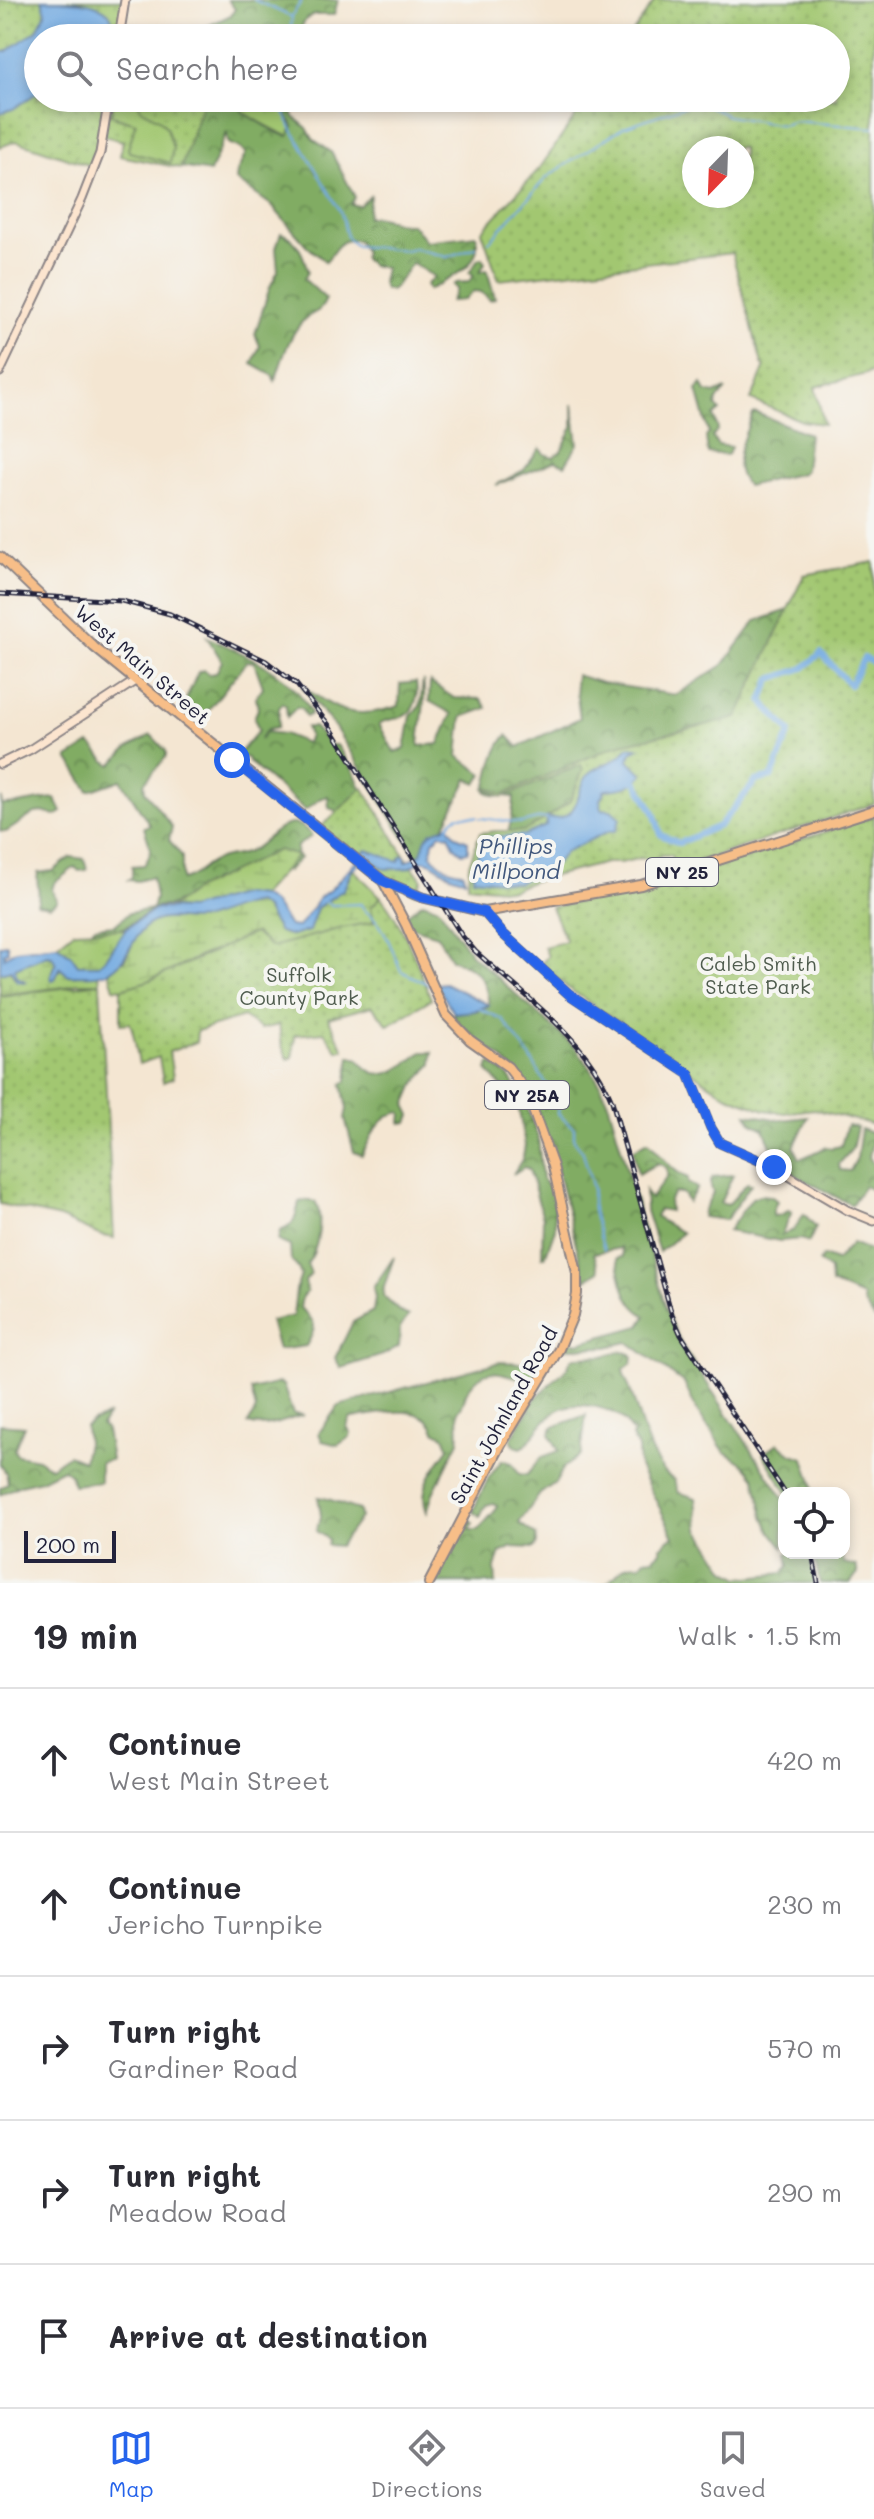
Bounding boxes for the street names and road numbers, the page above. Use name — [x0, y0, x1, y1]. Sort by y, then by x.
street label: West Main Street — [70, 598, 216, 730]
road number: NY 25 — [646, 858, 718, 886]
road number: NY 25A — [485, 1081, 569, 1109]
street label: Saint Johnland Road — [443, 1322, 563, 1508]

